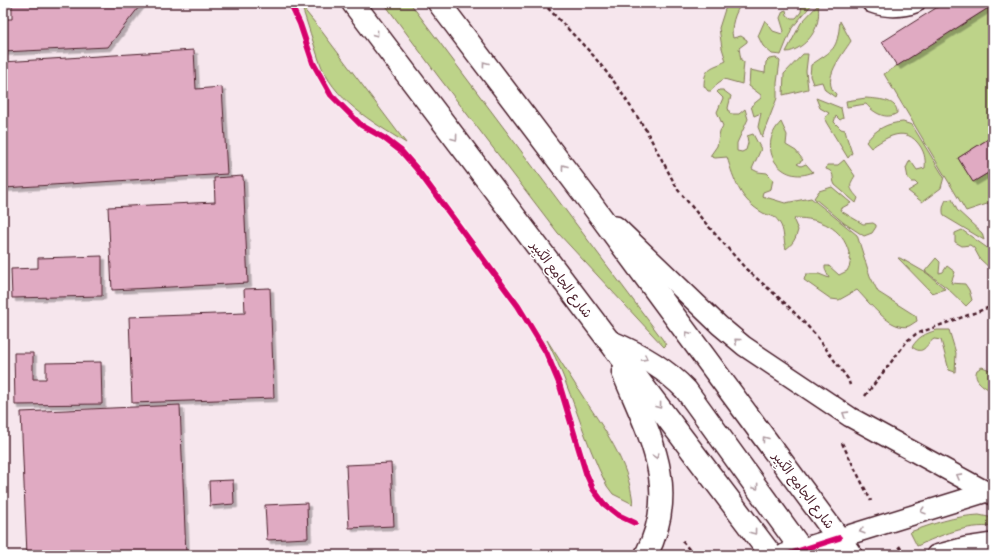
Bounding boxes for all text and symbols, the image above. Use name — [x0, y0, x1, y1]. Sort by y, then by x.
one-way arrow — [372, 30, 379, 37]
one-way arrow — [483, 61, 490, 68]
one-way arrow — [450, 133, 457, 140]
one-way arrow — [562, 165, 569, 172]
street label: شارع الجامِع الكَبِير — [525, 236, 597, 323]
one-way arrow — [686, 332, 693, 339]
one-way arrow — [735, 338, 742, 345]
one-way arrow — [641, 354, 648, 361]
one-way arrow — [654, 402, 661, 409]
one-way arrow — [842, 411, 849, 418]
one-way arrow — [763, 436, 770, 443]
street label: شارع الجامِع الكَبِير — [767, 447, 839, 534]
one-way arrow — [651, 452, 660, 459]
one-way arrow — [956, 474, 963, 481]
one-way arrow — [751, 483, 758, 490]
one-way arrow — [920, 507, 927, 515]
one-way arrow — [858, 526, 865, 535]
one-way arrow — [749, 528, 756, 535]

